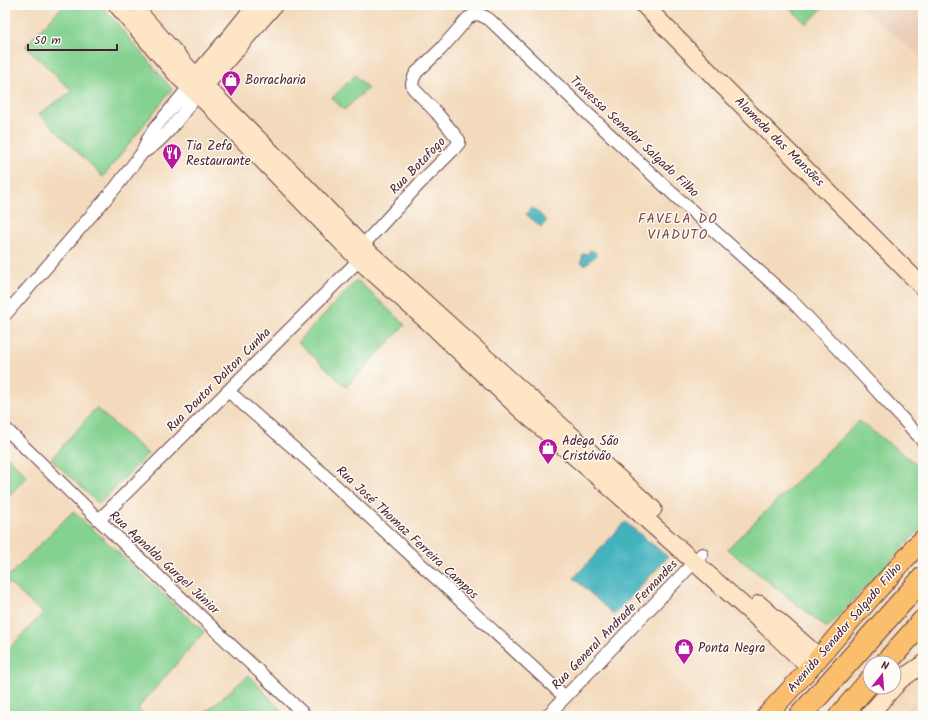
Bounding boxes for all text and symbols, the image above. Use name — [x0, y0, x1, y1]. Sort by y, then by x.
scale bar — [28, 26, 117, 52]
text: 50 m — [34, 31, 61, 50]
shop icon: Borracharia — [220, 69, 242, 97]
place label: Borracharia — [245, 70, 306, 91]
street label: Travessa Senador Salgado Filho — [564, 71, 704, 203]
street label: Alameda das Mansões — [729, 92, 829, 192]
street label: Rua Botafogo — [385, 132, 451, 200]
place label: Tia Zefa Restaurante — [186, 136, 251, 172]
restaurant icon: Tia Zefa Restaurante — [161, 142, 183, 170]
district label: FAVELA DO VIADUTO — [638, 208, 718, 246]
street label: Rua Doutor Dalton Cunha — [162, 323, 276, 437]
place label: Adega São Cristóvão — [562, 431, 619, 467]
shop icon: Adega São Cristóvão — [537, 437, 559, 465]
street label: Rua José Thomaz Ferreira Campos — [331, 461, 483, 605]
street label: Rua Agnaldo Gurgel Júnior — [104, 506, 225, 620]
street label: Rua General Andrade Fernandes — [547, 555, 684, 695]
street label: Avenida Senador Salgado Filho — [782, 558, 908, 698]
shop icon: Ponta Negra — [673, 637, 695, 665]
place label: Ponta Negra — [698, 638, 765, 659]
north arrow — [862, 655, 902, 695]
text: N — [879, 657, 891, 676]

